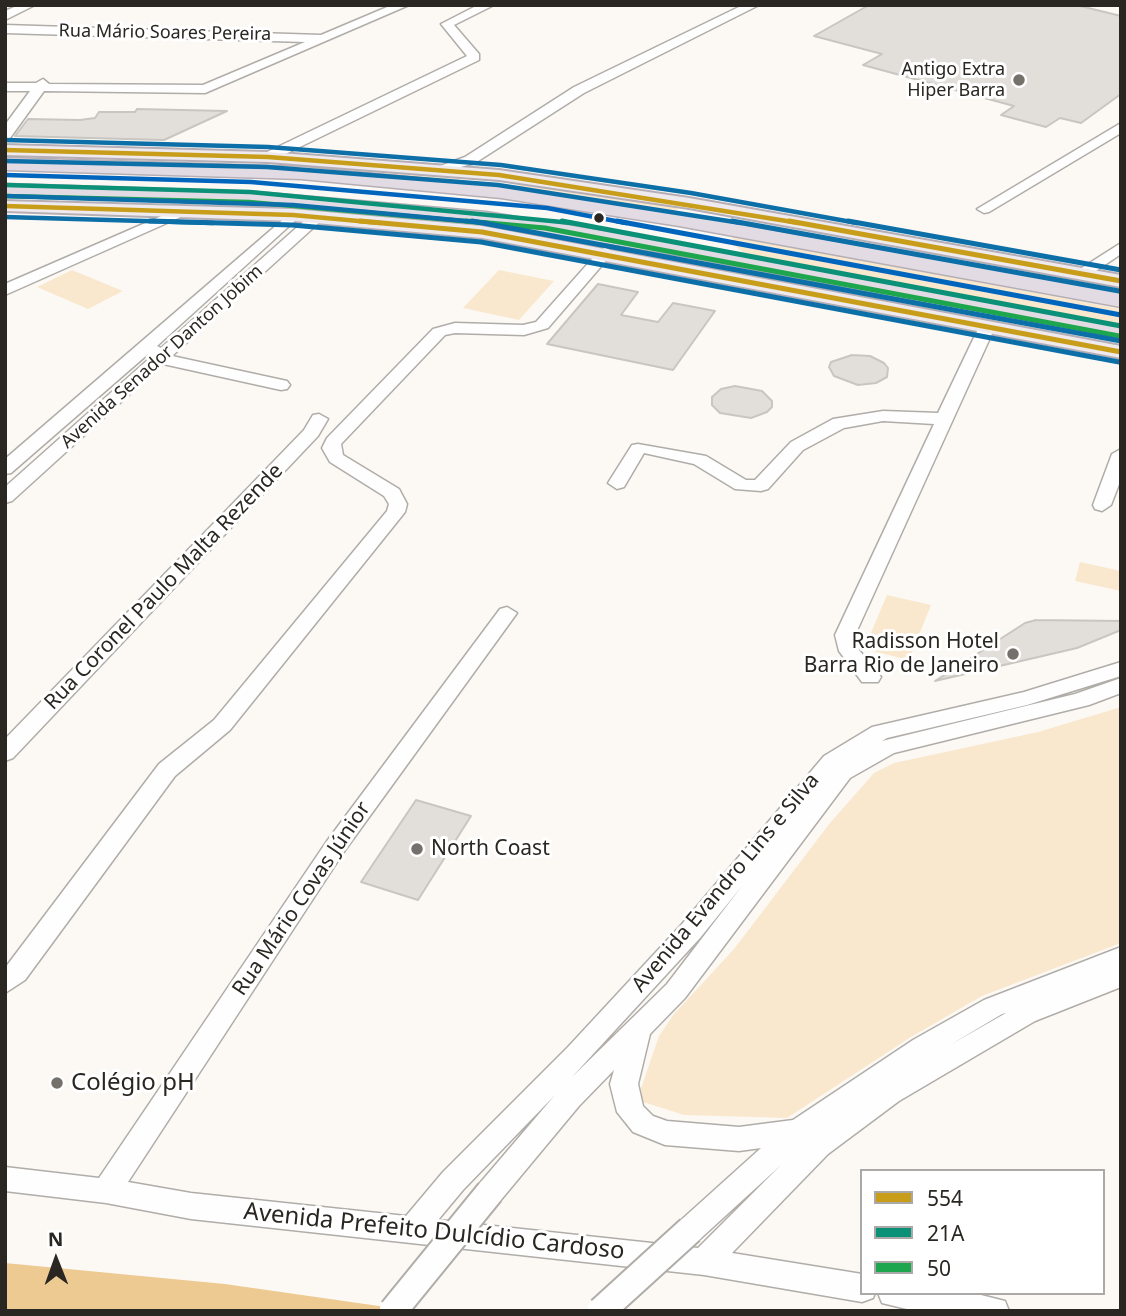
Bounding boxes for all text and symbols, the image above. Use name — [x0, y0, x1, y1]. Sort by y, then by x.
street label: Rua Mário Soares Pereira — [59, 20, 271, 46]
place label: Antigo Extra Hiper Barra — [901, 59, 1005, 102]
marker: Antigo Extra Hiper Barra — [1011, 72, 1027, 88]
unlabelled marker — [592, 211, 606, 225]
street label: Avenida Senador Danton Jobim — [57, 261, 267, 453]
street label: Rua Coronel Paulo Malta Rezende — [40, 459, 288, 715]
place label: Radisson Hotel Barra Rio de Janeiro — [804, 629, 999, 679]
marker: Radisson Hotel Barra Rio de Janeiro — [1005, 646, 1021, 662]
street label: Avenida Evandro Lins e Silva — [627, 768, 825, 998]
street label: Rua Mário Covas Júnior — [228, 797, 376, 1001]
place label: North Coast — [431, 836, 550, 862]
marker: North Coast — [409, 841, 425, 857]
place label: Colégio pH — [71, 1069, 195, 1097]
marker: Colégio pH — [49, 1075, 65, 1091]
legend — [860, 1169, 1105, 1295]
text: 554 — [927, 1184, 963, 1212]
street label: Avenida Prefeito Dulcídio Cardoso — [242, 1198, 626, 1266]
text: 21A — [927, 1219, 964, 1247]
north arrow — [21, 1225, 91, 1295]
text: N — [48, 1226, 64, 1252]
text: 50 — [927, 1254, 951, 1282]

